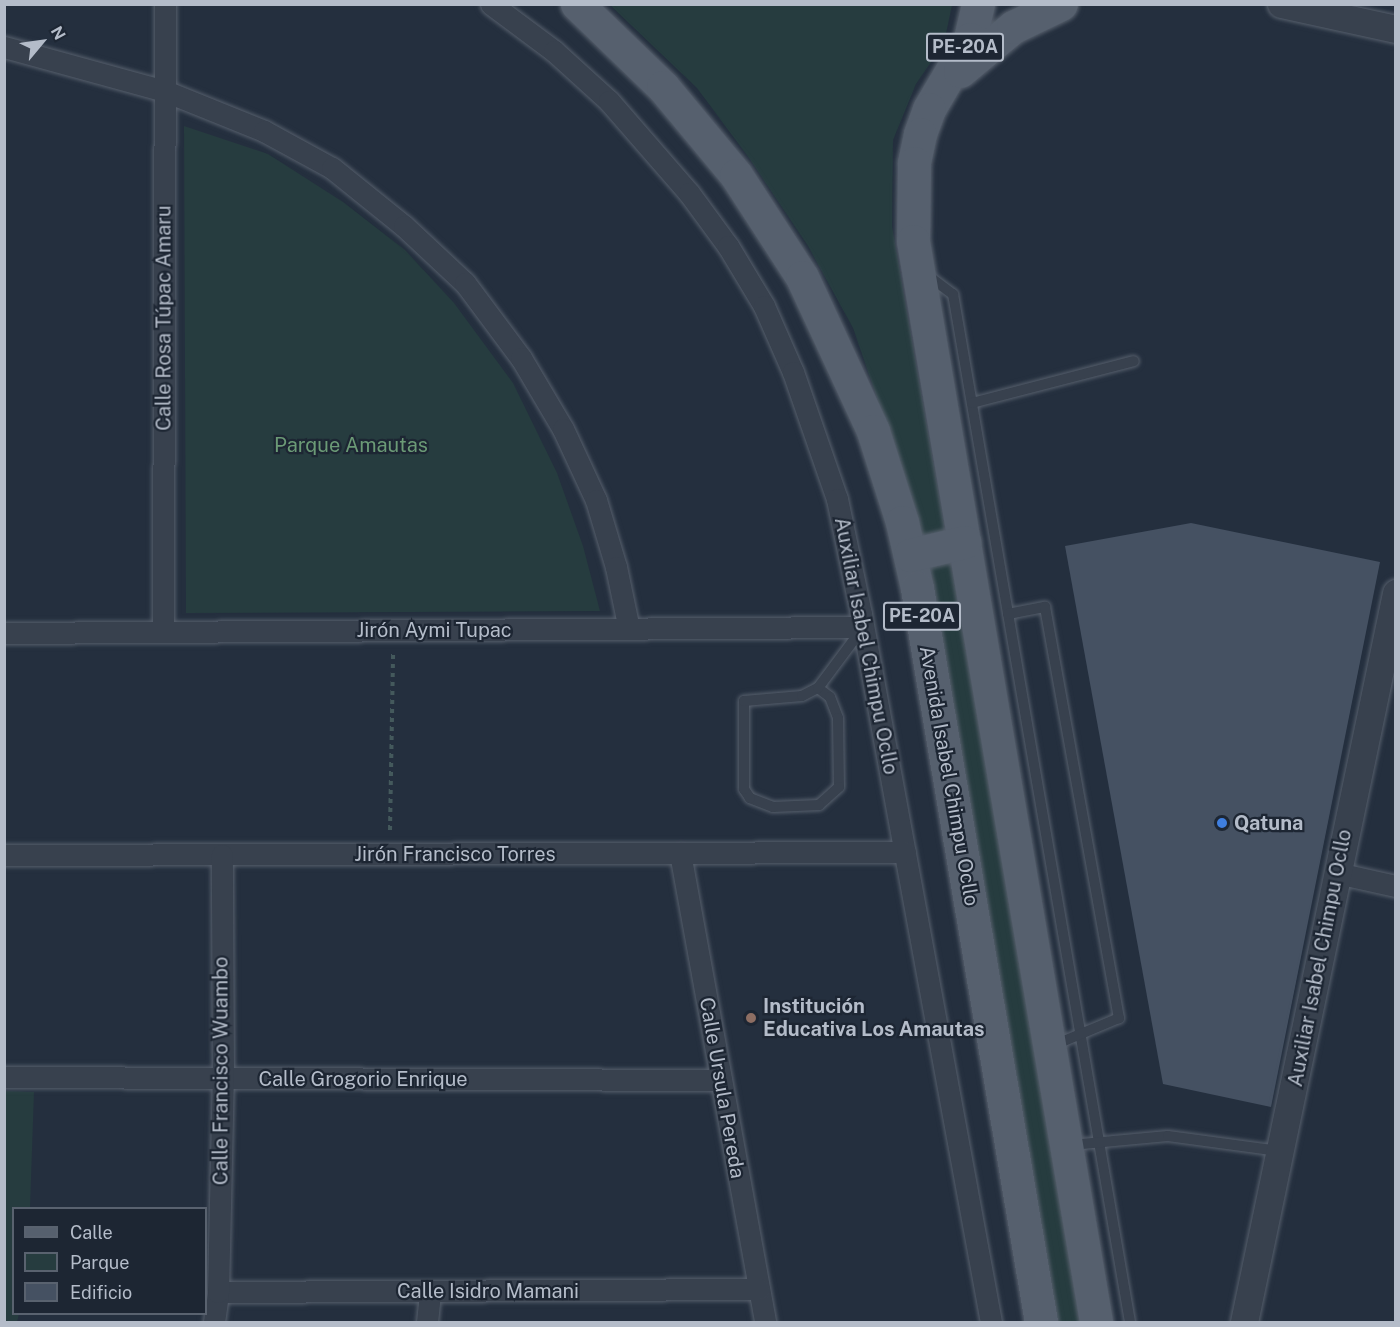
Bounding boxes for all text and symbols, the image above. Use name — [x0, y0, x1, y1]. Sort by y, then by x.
north arrow — [12, 12, 72, 72]
text: N — [47, 23, 70, 43]
road number: PE-20A — [926, 32, 1004, 62]
street label: Calle Rosa Túpac Amaru — [152, 205, 176, 431]
park label: Parque Amautas — [274, 433, 428, 457]
street label: Auxiliar Isabel Chimpu Ocllo — [829, 515, 903, 777]
road number: PE-20A — [883, 601, 961, 631]
street label: Jirón Aymi Tupac — [356, 618, 512, 642]
street label: Avenida Isabel Chimpu Ocllo — [914, 644, 984, 908]
place label: Qatuna — [1234, 811, 1303, 835]
marker: Qatuna — [1215, 816, 1229, 830]
street label: Auxiliar Isabel Chimpu Ocllo — [1283, 827, 1357, 1089]
street label: Jirón Francisco Torres — [354, 842, 556, 866]
street label: Calle Francisco Wuambo — [209, 956, 233, 1186]
place label: Institución Educativa Los Amautas — [763, 994, 985, 1041]
street label: Calle Ursula Pereda — [694, 996, 750, 1180]
marker: Institución Educativa Los Amautas — [744, 1011, 758, 1025]
street label: Calle Grogorio Enrique — [258, 1067, 468, 1091]
legend — [12, 1207, 207, 1315]
text: Calle — [70, 1222, 113, 1243]
text: Parque — [70, 1252, 130, 1273]
street label: Calle Isidro Mamani — [397, 1279, 579, 1303]
text: Edificio — [70, 1282, 132, 1303]

